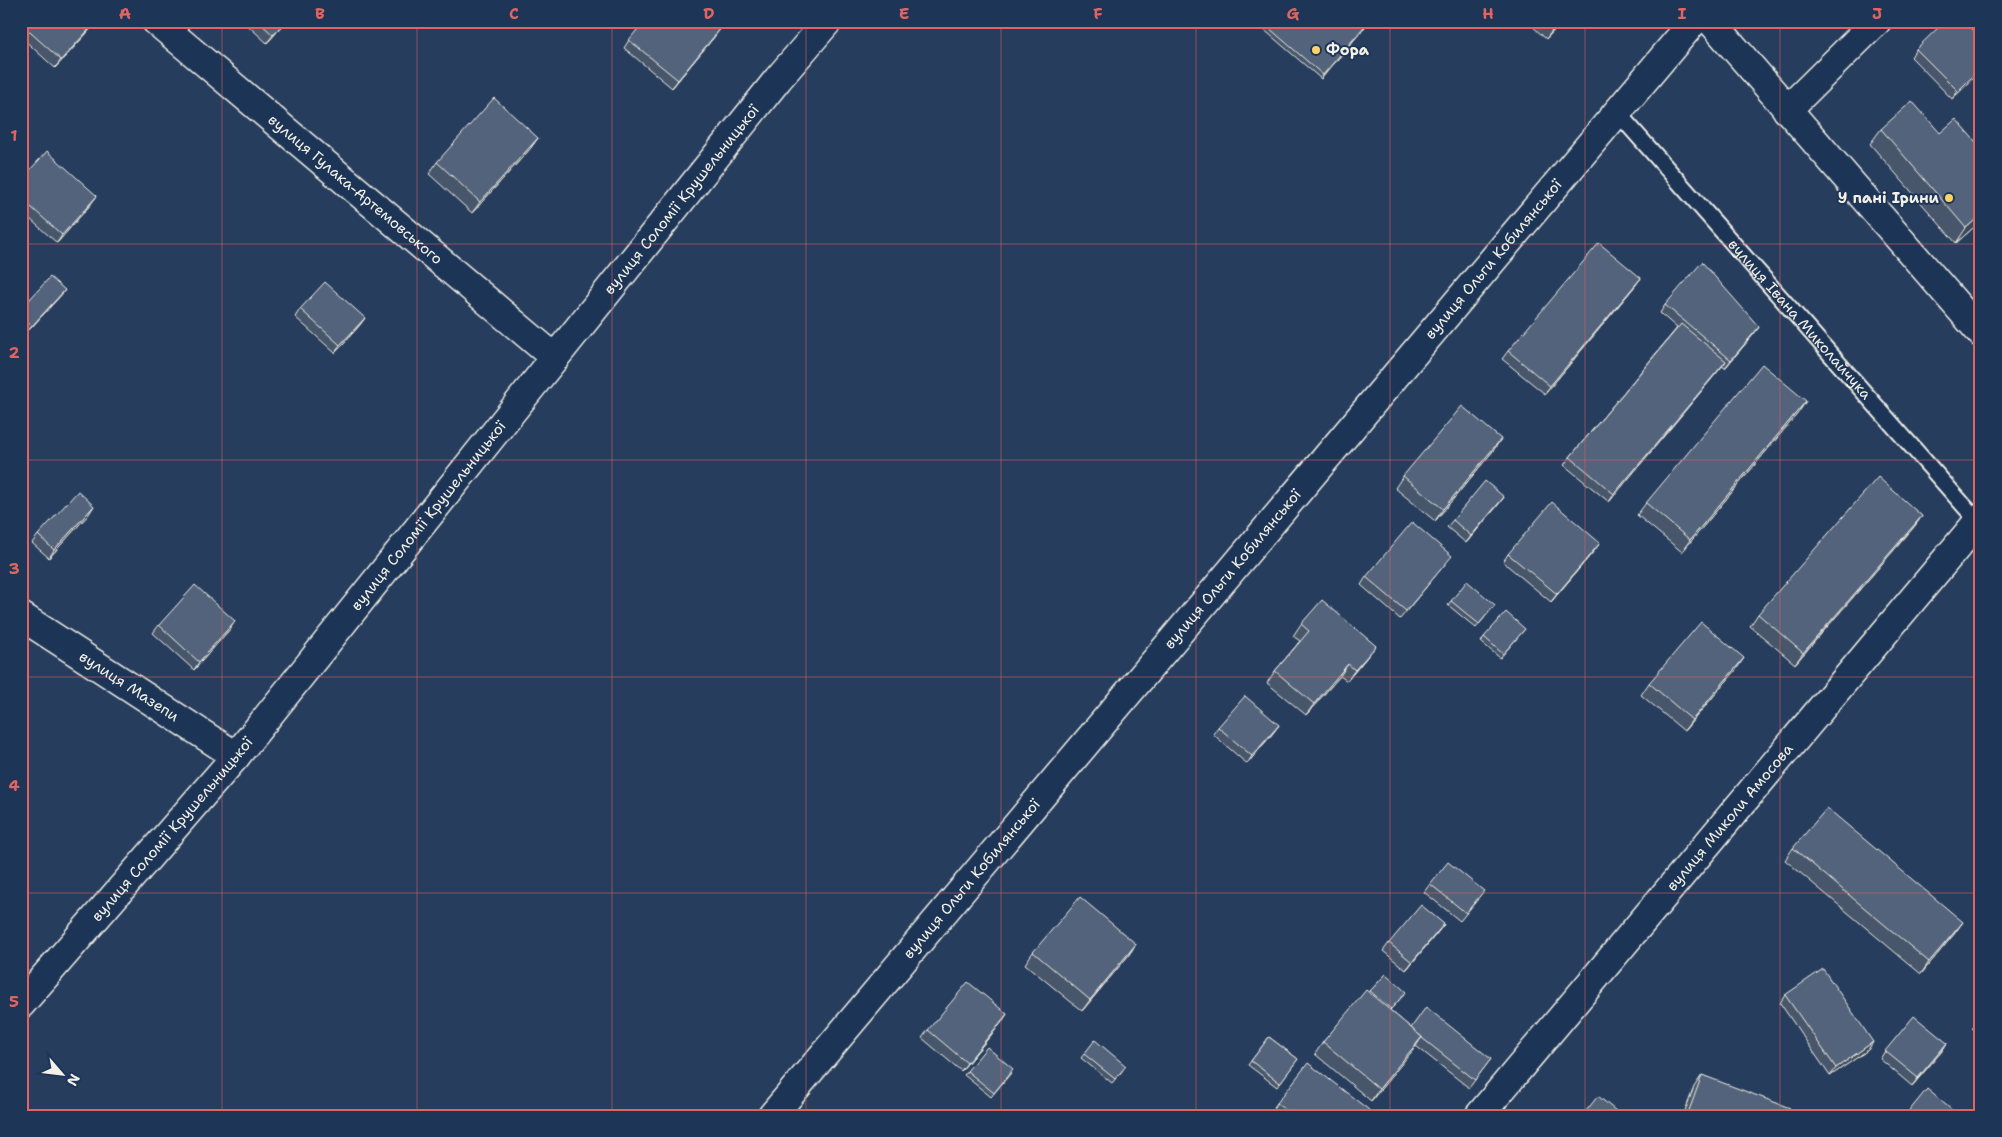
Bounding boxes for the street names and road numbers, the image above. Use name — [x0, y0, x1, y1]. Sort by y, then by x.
street label: вулиця Соломії Крушельницької — [599, 100, 764, 299]
street label: вулиця Гулака-Артемовського — [264, 110, 447, 269]
street label: вулиця Ольги Кобилянської — [1420, 175, 1567, 343]
street label: вулиця Івана Миколайчука — [1724, 235, 1876, 404]
street label: вулиця Соломії Крушельницької — [346, 416, 511, 615]
street label: вулиця Ольги Кобилянської — [1159, 484, 1306, 653]
street label: вулиця Мазепи — [75, 646, 183, 726]
street label: вулиця Соломії Крушельницької — [87, 732, 258, 926]
street label: вулиця Миколи Амосова — [1662, 739, 1798, 895]
street label: вулиця Ольги Кобилянської — [899, 794, 1045, 963]

